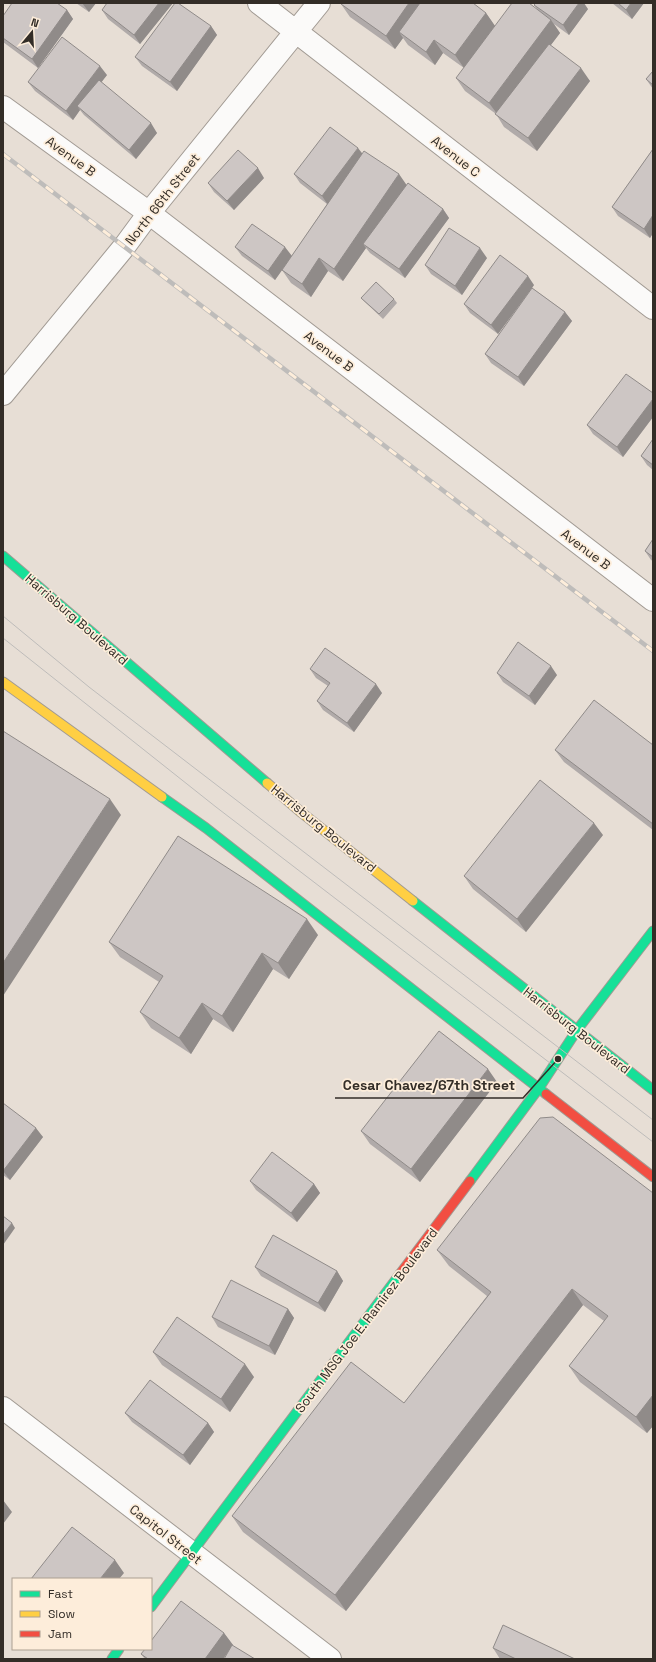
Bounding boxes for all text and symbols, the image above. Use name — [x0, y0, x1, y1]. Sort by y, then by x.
north arrow — [12, 12, 52, 52]
text: N — [29, 15, 41, 30]
street label: Avenue C — [428, 132, 484, 181]
street label: Avenue B — [42, 133, 99, 180]
street label: North 66th Street — [121, 150, 204, 249]
street label: Avenue B — [300, 327, 357, 376]
street label: Avenue B — [557, 525, 614, 574]
street label: Harrisburg Boulevard — [22, 570, 132, 669]
street label: Harrisburg Boulevard — [267, 781, 380, 876]
street label: Harrisburg Boulevard — [520, 983, 634, 1077]
callout: Cesar Chavez/67th Street — [335, 1072, 523, 1098]
text: Cesar Chavez/67th Street — [343, 1076, 515, 1094]
street label: South MSG Joe E. Ramirez Boulevard — [291, 1224, 442, 1416]
street label: Capitol Street — [126, 1501, 205, 1568]
legend — [12, 1578, 152, 1650]
text: Fast — [48, 1586, 73, 1602]
text: Slow — [48, 1606, 75, 1622]
text: Jam — [48, 1626, 72, 1642]

